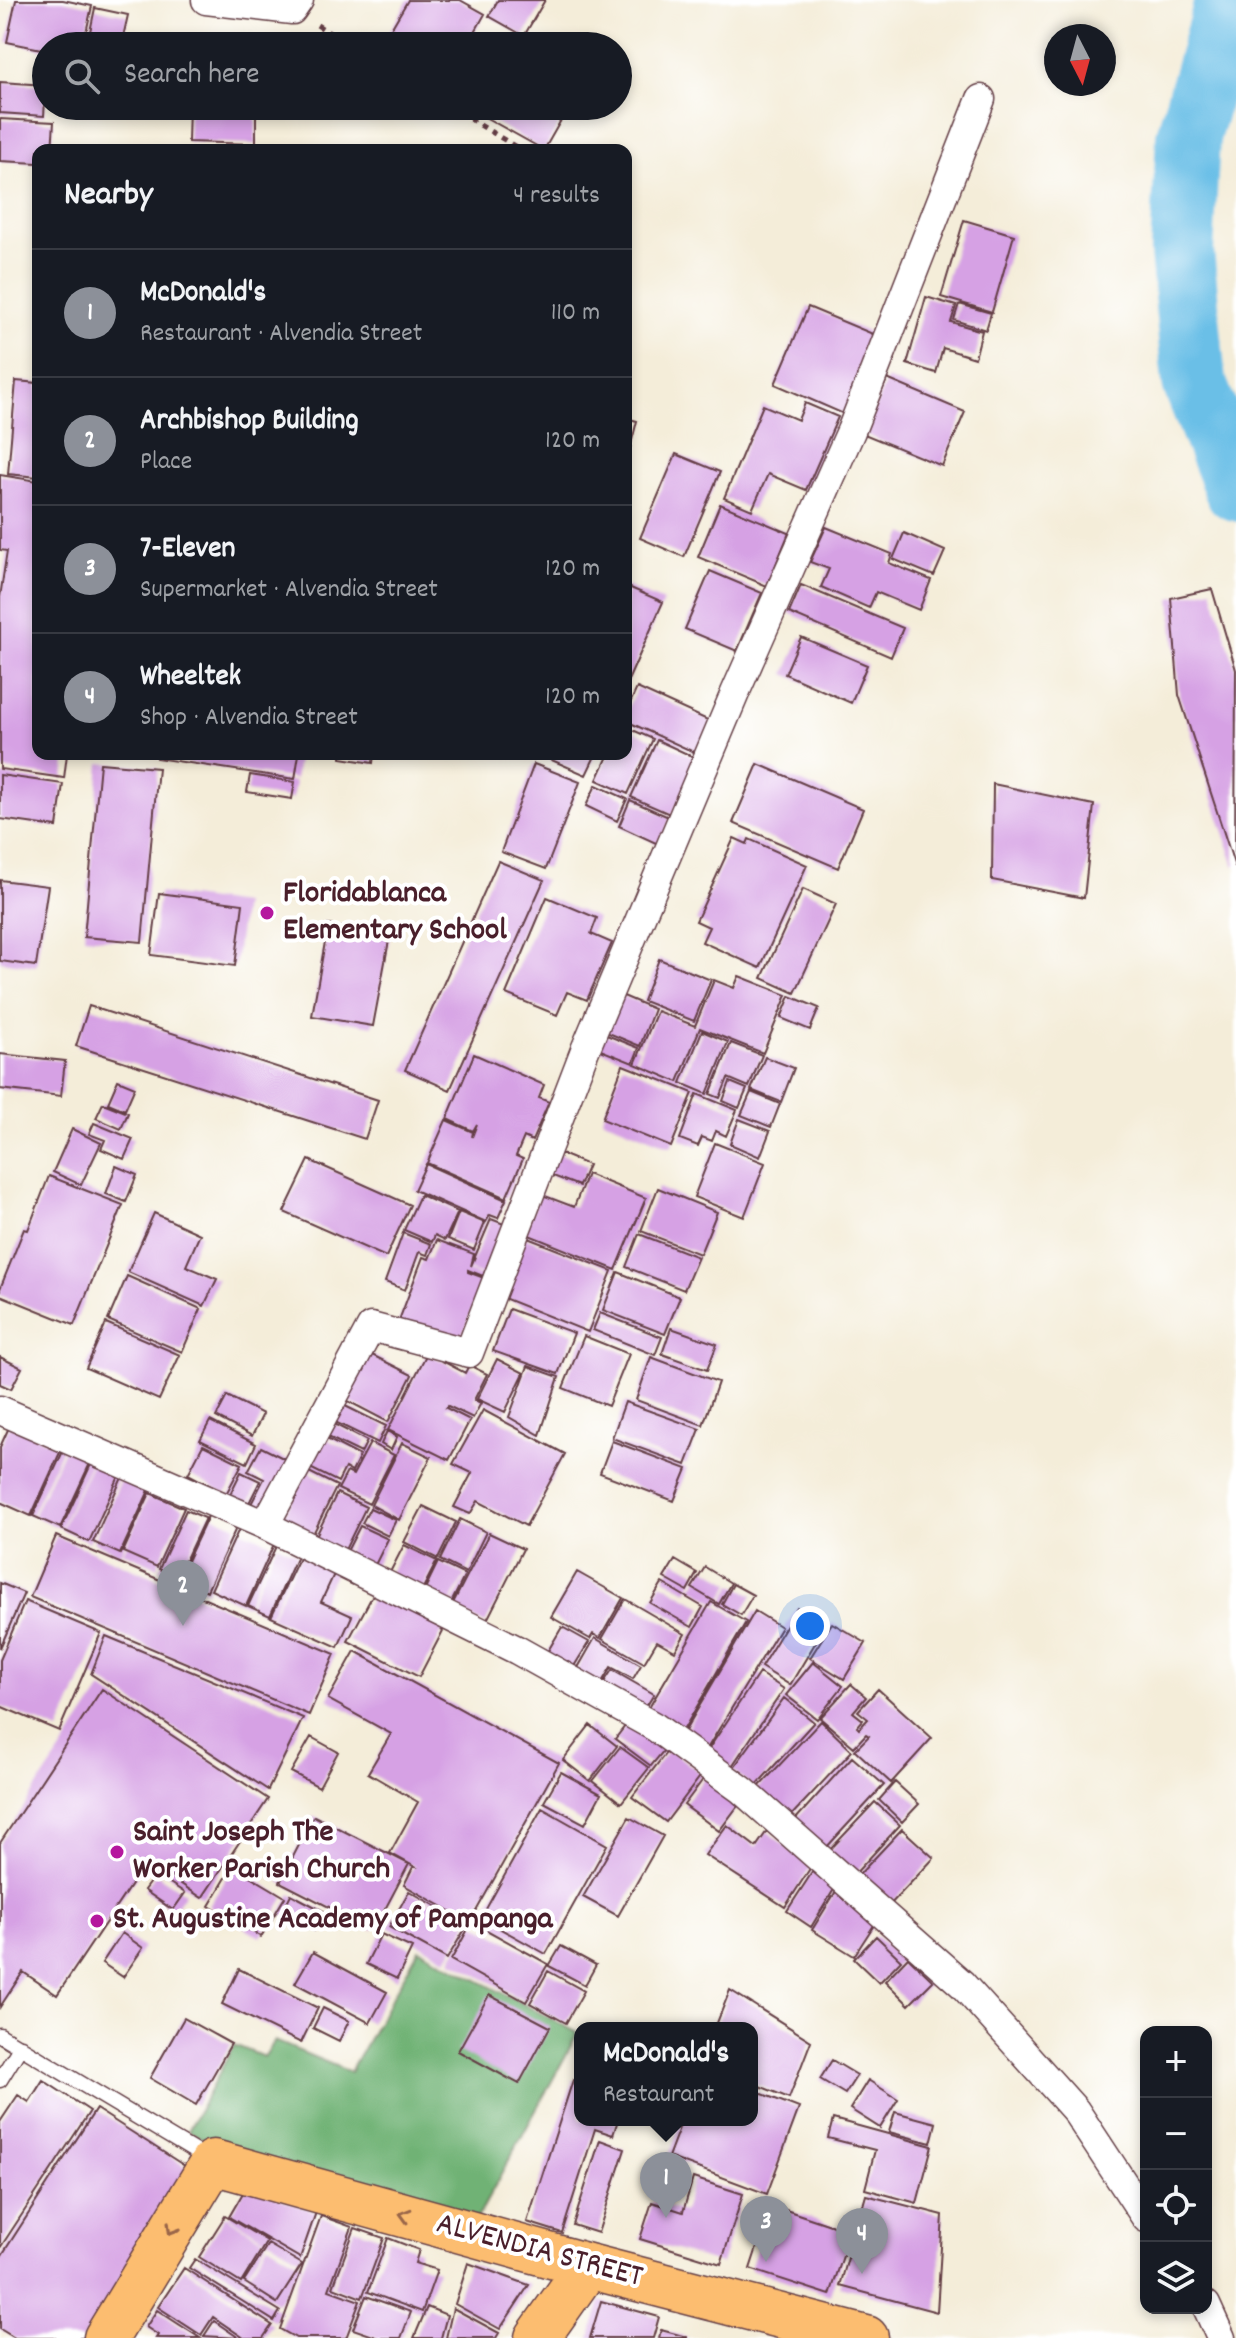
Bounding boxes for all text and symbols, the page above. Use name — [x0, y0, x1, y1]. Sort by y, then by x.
north arrow — [1044, 24, 1116, 96]
search box — [32, 32, 632, 120]
icon: search — [60, 54, 104, 98]
text: Search here — [124, 55, 260, 98]
text: Nearby — [64, 172, 153, 221]
text: 4 results — [513, 178, 600, 215]
text: McDonald's — [140, 273, 266, 316]
text: 1 — [87, 295, 93, 332]
text: 110 m — [551, 295, 600, 332]
text: Restaurant · Alvendia Street — [140, 316, 422, 353]
text: Archbishop Building — [140, 401, 359, 444]
text: 2 — [84, 423, 96, 460]
text: 120 m — [545, 423, 600, 460]
text: Place — [140, 444, 192, 481]
text: 7-Eleven — [140, 529, 235, 572]
text: 3 — [84, 551, 96, 588]
text: 120 m — [545, 551, 600, 588]
text: Supermarket · Alvendia Street — [140, 572, 438, 609]
text: Wheeltek — [140, 657, 241, 700]
text: 4 — [85, 679, 95, 716]
text: 120 m — [545, 679, 600, 716]
text: Shop · Alvendia Street — [140, 700, 358, 737]
place label: Floridablanca Elementary School — [283, 872, 507, 955]
marker: Floridablanca Elementary School — [258, 904, 276, 922]
pin: 2 — [157, 1560, 209, 1626]
your location — [790, 1606, 830, 1646]
place label: Saint Joseph The Worker Parish Church — [133, 1811, 390, 1894]
marker: Saint Joseph The Worker Parish Church — [108, 1843, 126, 1861]
place label: St. Augustine Academy of Pampanga — [113, 1898, 554, 1944]
marker: St. Augustine Academy of Pampanga — [88, 1912, 106, 1930]
popup — [574, 2022, 758, 2126]
map controls — [1140, 2026, 1212, 2314]
button: + — [1140, 2026, 1212, 2098]
text: McDonald's — [603, 2034, 729, 2077]
text: Restaurant — [603, 2077, 714, 2114]
button: − — [1140, 2098, 1212, 2170]
pin: 1 — [640, 2152, 692, 2218]
button: locate — [1140, 2170, 1212, 2242]
pin: 3 — [740, 2196, 792, 2262]
street label: ALVENDIA STREET — [431, 2202, 647, 2302]
one-way arrow — [398, 2208, 412, 2224]
pin: 4 — [836, 2208, 888, 2274]
one-way arrow — [167, 2220, 182, 2235]
button: layers — [1140, 2242, 1212, 2314]

